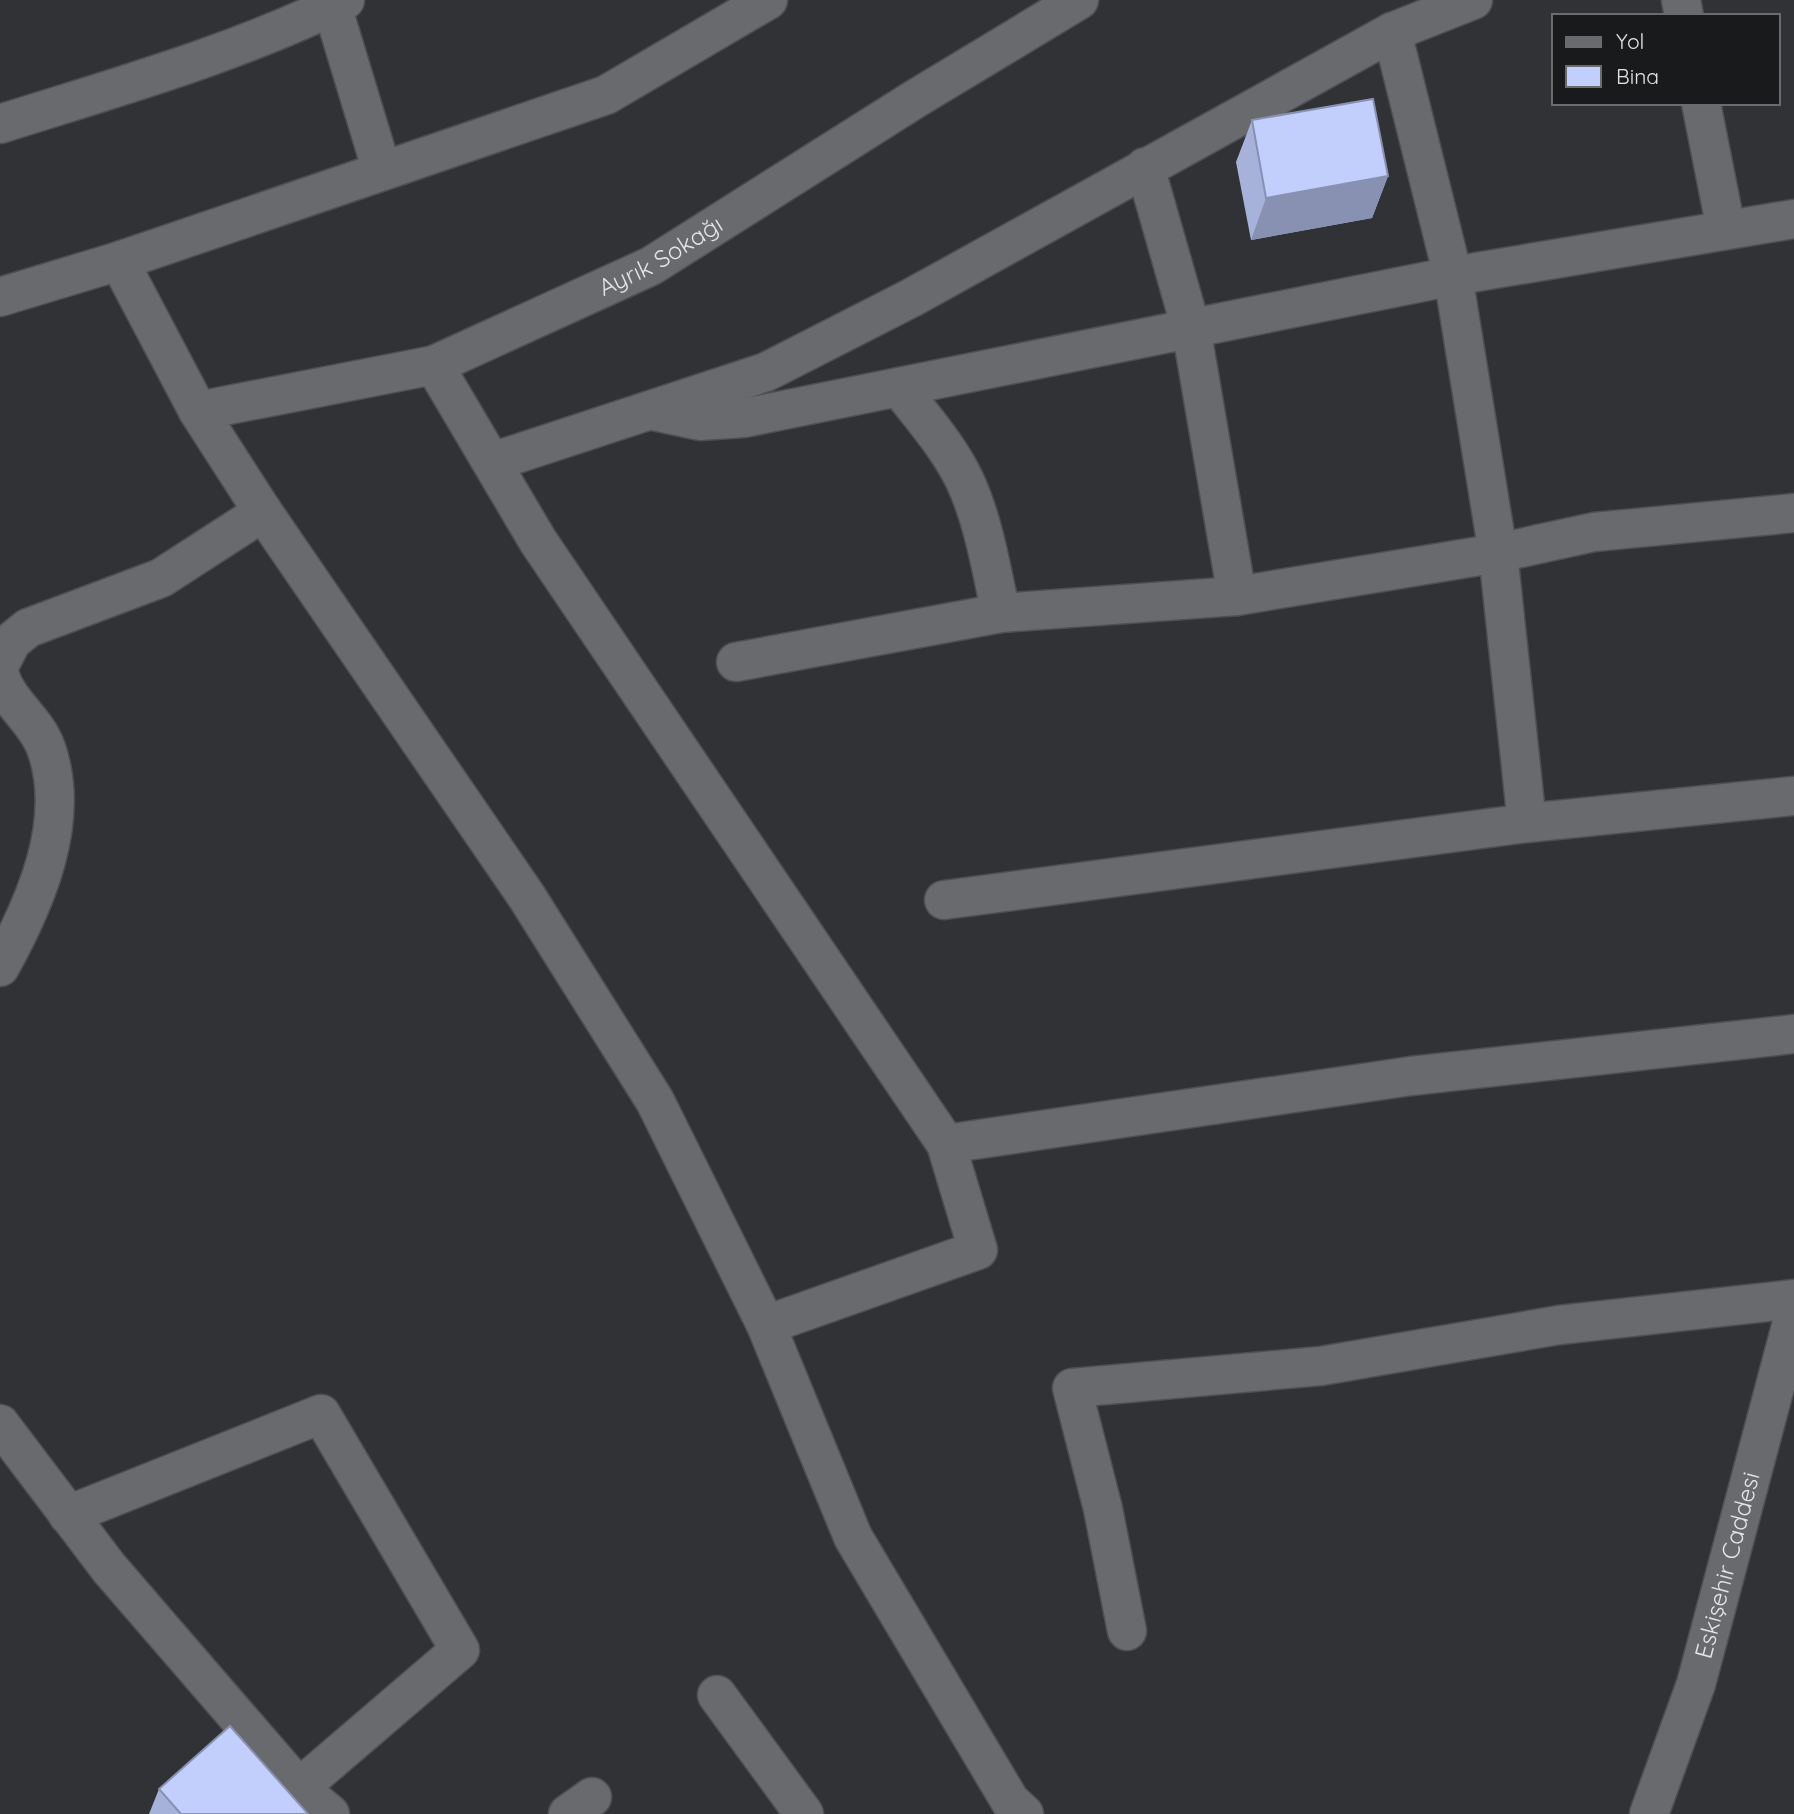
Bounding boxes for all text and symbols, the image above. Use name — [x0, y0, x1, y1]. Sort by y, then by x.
legend — [1552, 14, 1780, 105]
text: Yol — [1616, 28, 1644, 54]
text: Bina — [1616, 63, 1659, 89]
street label: Ayrık Sokağı — [594, 209, 728, 302]
street label: Eskişehir Caddesi — [1687, 1469, 1766, 1662]

